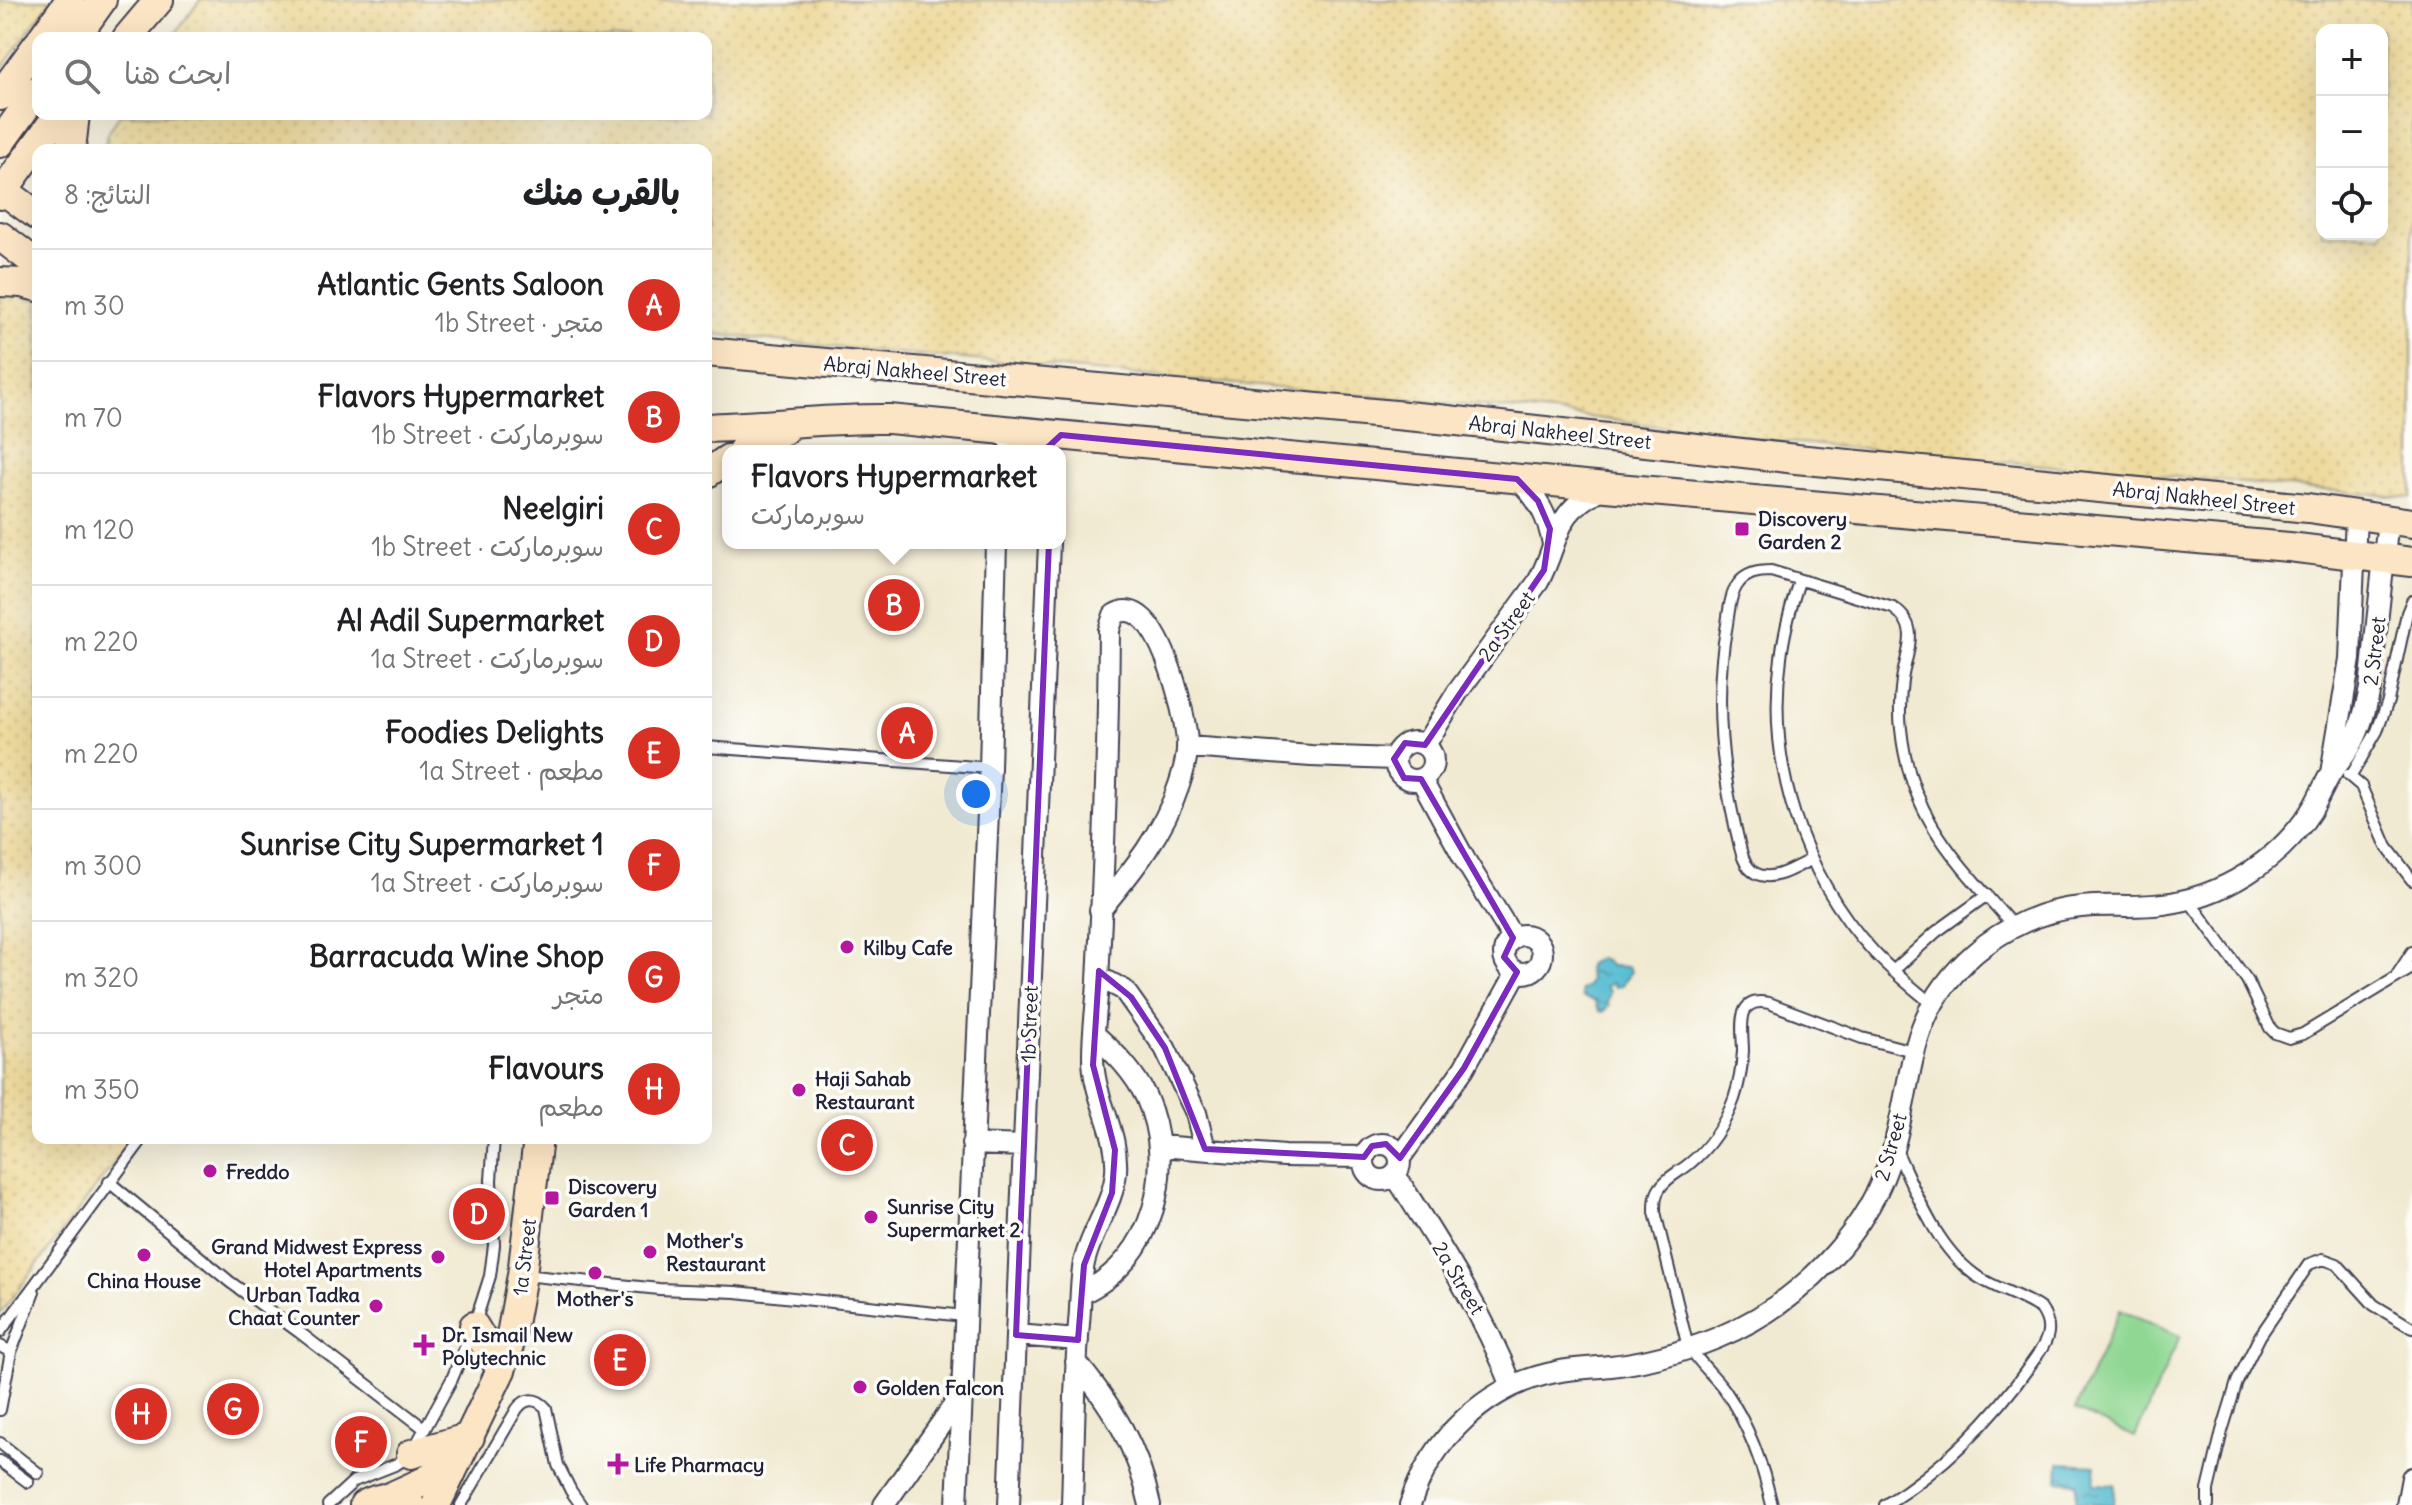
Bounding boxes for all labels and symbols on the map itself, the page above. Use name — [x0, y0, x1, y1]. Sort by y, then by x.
street label: Abraj Nakheel Street — [823, 351, 1008, 391]
street label: Abraj Nakheel Street — [1467, 410, 1653, 454]
street label: Abraj Nakheel Street — [2111, 476, 2297, 520]
place label: Discovery Garden 2 — [1758, 506, 1847, 554]
marker: Discovery Garden 2 — [1733, 520, 1751, 538]
pin: B — [868, 575, 920, 635]
street label: 2a Street — [1472, 586, 1540, 666]
street label: 2 Street — [2357, 615, 2391, 687]
pin: A — [881, 703, 933, 763]
your location — [956, 774, 996, 814]
place label: Kilby Cafe — [863, 935, 953, 960]
marker: Kilby Cafe — [838, 938, 856, 956]
street label: 1b Street — [1015, 985, 1043, 1063]
place label: Haji Sahab Restaurant — [815, 1066, 915, 1114]
marker: Haji Sahab Restaurant — [790, 1081, 808, 1099]
street label: 2 Street — [1868, 1110, 1912, 1184]
pin: C — [821, 1115, 873, 1175]
place label: Freddo — [226, 1159, 290, 1184]
marker: Freddo — [201, 1162, 219, 1180]
place label: Discovery Garden 1 — [568, 1174, 657, 1222]
pin: D — [453, 1184, 505, 1244]
marker: Discovery Garden 1 — [543, 1189, 561, 1207]
place label: Sunrise City Supermarket 2 — [887, 1194, 1021, 1242]
marker: Sunrise City Supermarket 2 — [862, 1208, 880, 1226]
street label: 1a Street — [507, 1217, 541, 1297]
place label: Mother's Restaurant — [666, 1228, 766, 1276]
place label: Grand Midwest Express Hotel Apartments — [211, 1234, 422, 1282]
street label: 2a Street — [1428, 1237, 1491, 1319]
marker: Mother's Restaurant — [641, 1243, 659, 1261]
marker: China House — [135, 1246, 153, 1264]
marker: Grand Midwest Express Hotel Apartments — [429, 1248, 447, 1266]
marker: Mother's — [586, 1264, 604, 1282]
place label: China House — [87, 1268, 201, 1293]
place label: Urban Tadka Chaat Counter — [228, 1282, 361, 1330]
place label: Mother's — [556, 1286, 634, 1311]
marker: Urban Tadka Chaat Counter — [367, 1297, 385, 1315]
place label: Dr. Ismail New Polytechnic — [442, 1322, 573, 1370]
pin: E — [594, 1330, 646, 1390]
marker: Dr. Ismail New Polytechnic — [413, 1334, 435, 1356]
place label: Golden Falcon — [876, 1375, 1004, 1400]
marker: Golden Falcon — [851, 1378, 869, 1396]
pin: G — [207, 1379, 259, 1439]
pin: H — [115, 1384, 167, 1444]
pin: F — [335, 1412, 387, 1472]
place label: Life Pharmacy — [634, 1452, 764, 1477]
marker: Life Pharmacy — [609, 1455, 627, 1473]

